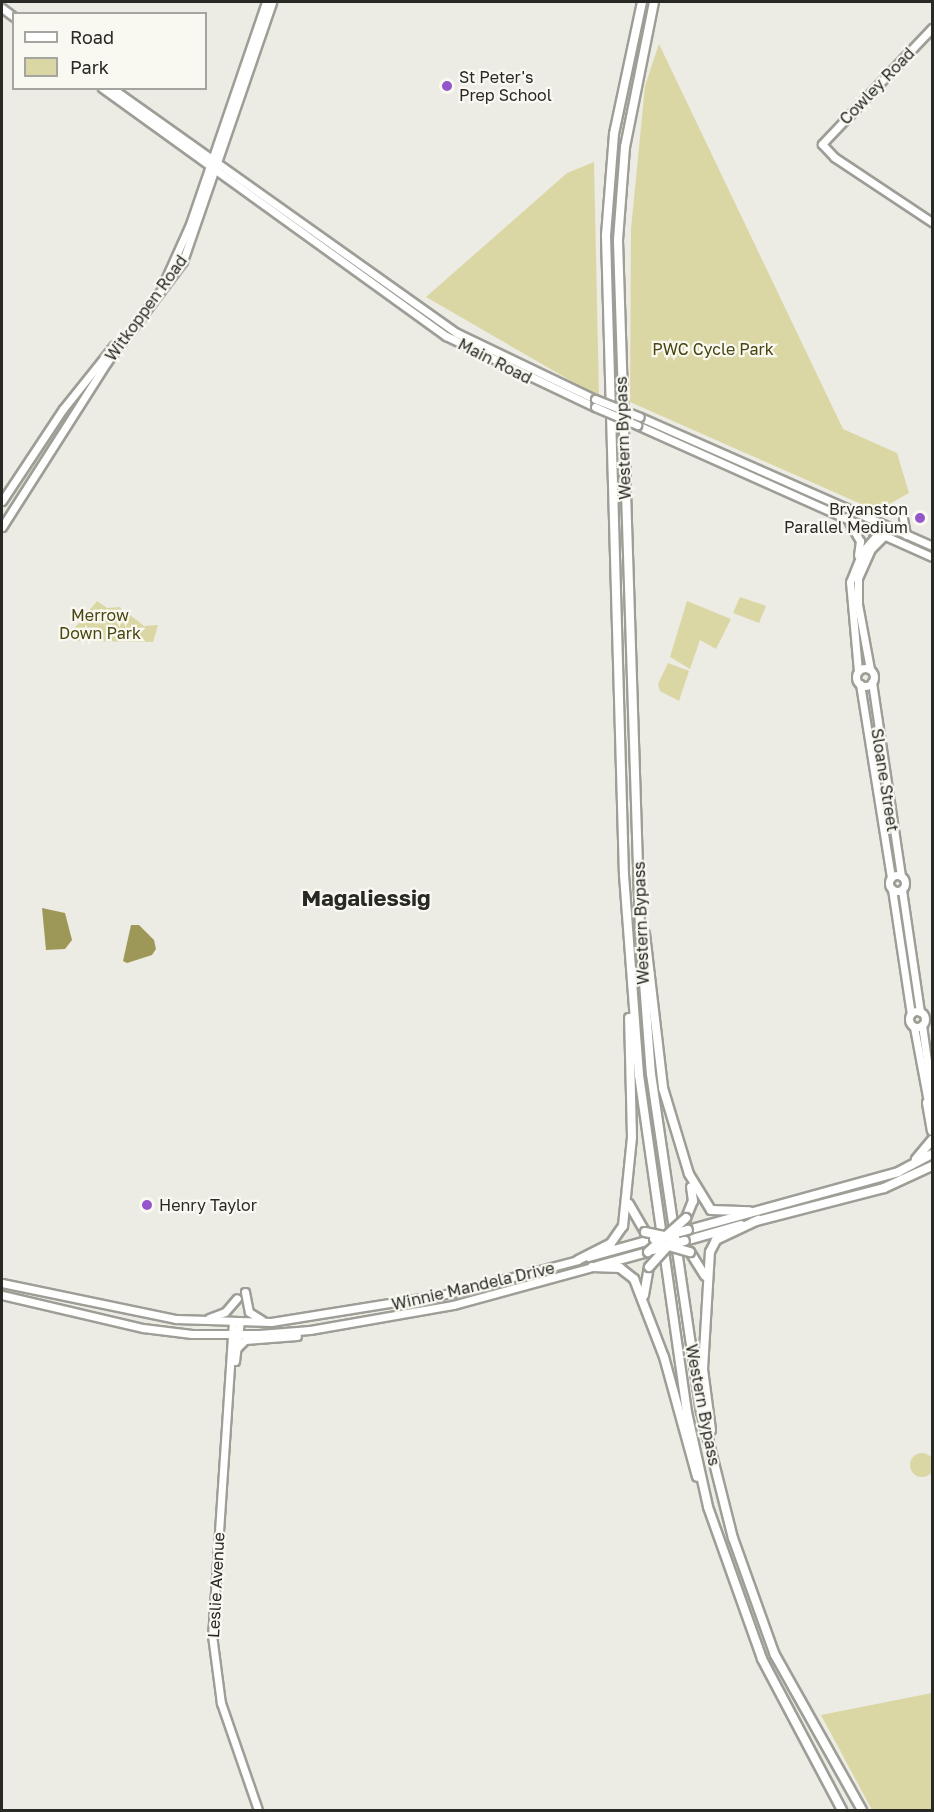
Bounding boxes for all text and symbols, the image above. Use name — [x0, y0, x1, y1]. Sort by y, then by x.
legend — [12, 12, 207, 90]
text: Road — [70, 26, 114, 48]
street label: Cowley Road — [836, 44, 918, 128]
text: Park — [70, 56, 109, 78]
place label: St Peter's Prep School — [459, 67, 552, 105]
marker: St Peter's Prep School — [440, 79, 454, 93]
street label: Witkoppen Road — [101, 251, 191, 365]
street label: Main Road — [455, 334, 535, 388]
park label: PWC Cycle Park — [652, 339, 774, 359]
street label: Western Bypass — [611, 376, 635, 500]
place label: Bryanston Parallel Medium — [784, 499, 908, 537]
marker: Bryanston Parallel Medium — [913, 511, 927, 525]
park label: Merrow Down Park — [59, 605, 141, 643]
street label: Sloane Street — [867, 727, 903, 833]
street label: Western Bypass — [629, 861, 653, 985]
district label: Magaliessig — [301, 885, 431, 911]
place label: Henry Taylor — [159, 1195, 257, 1215]
marker: Henry Taylor — [140, 1198, 154, 1212]
street label: Winnie Mandela Drive — [390, 1258, 556, 1314]
street label: Western Bypass — [682, 1343, 724, 1467]
street label: Leslie Avenue — [204, 1532, 228, 1638]

